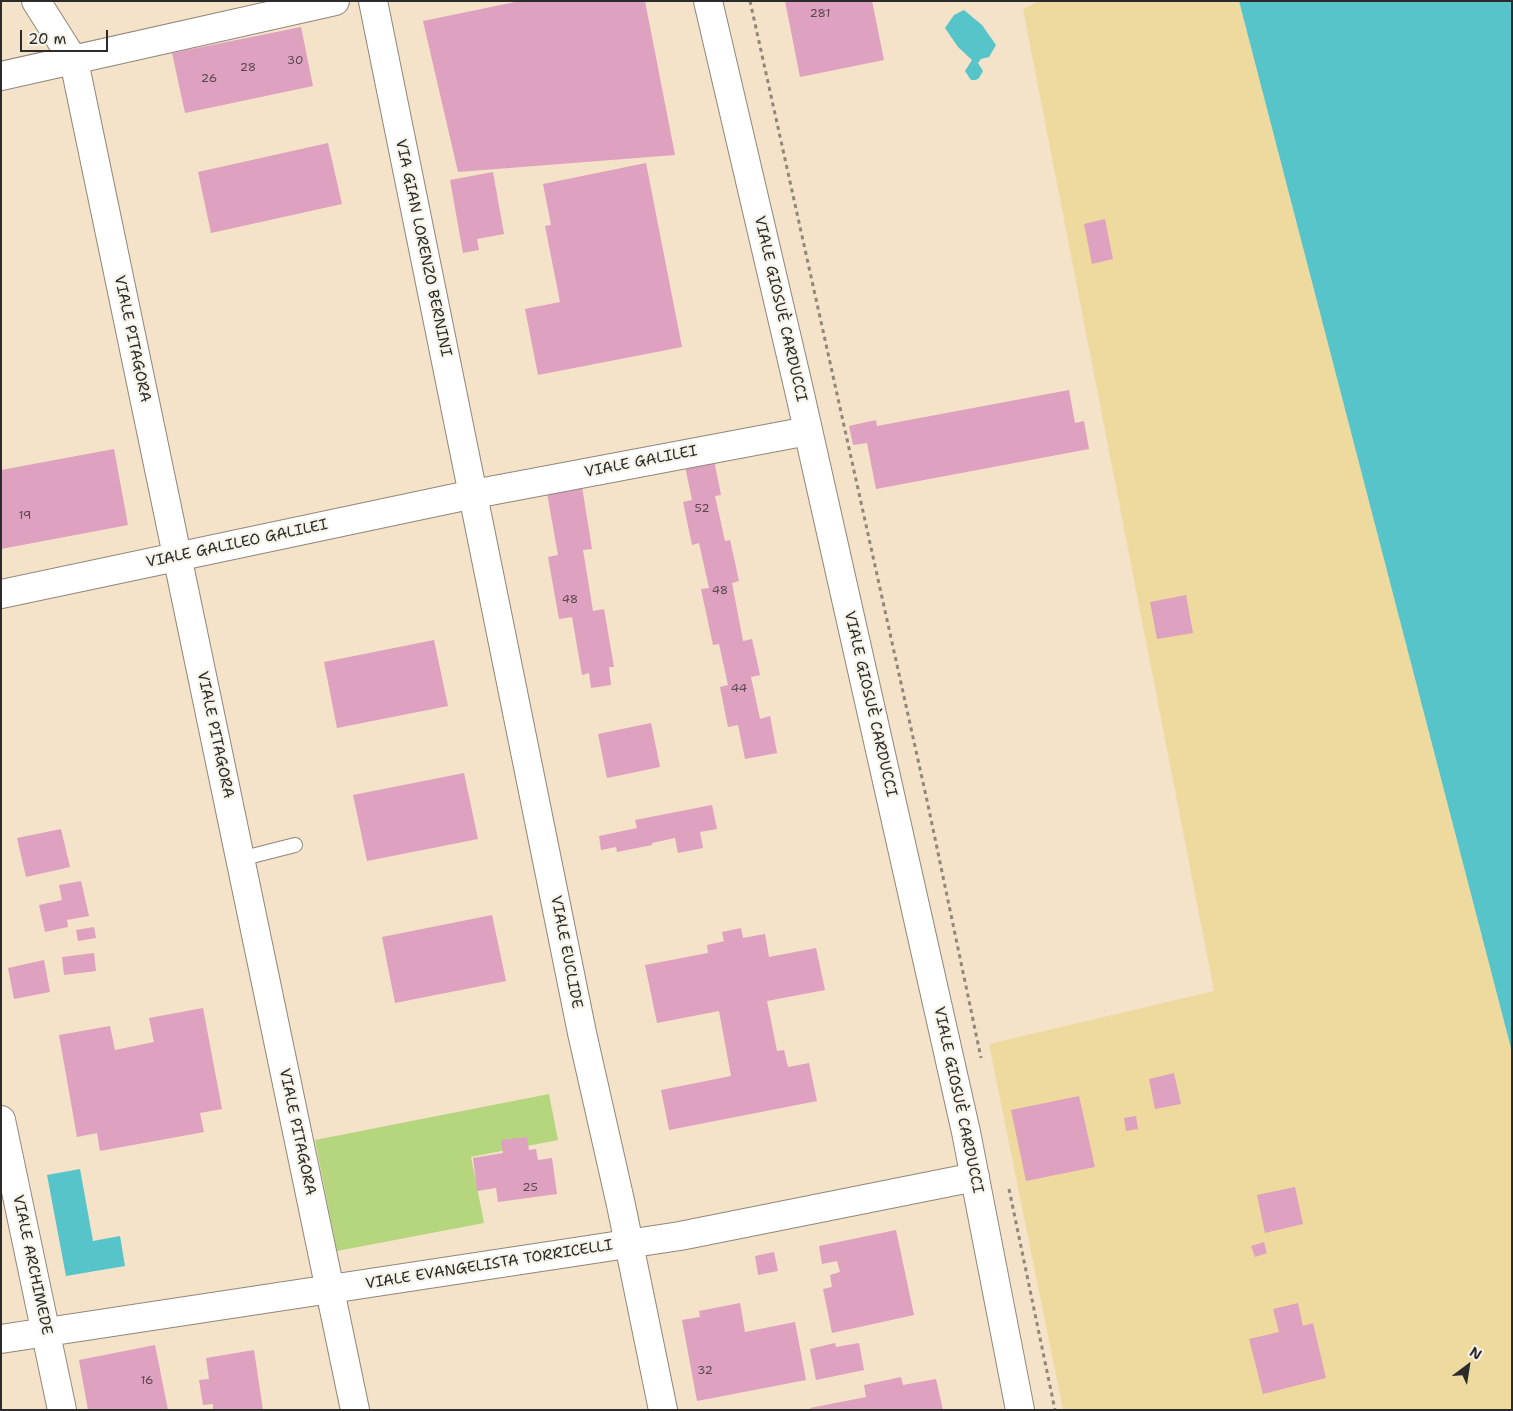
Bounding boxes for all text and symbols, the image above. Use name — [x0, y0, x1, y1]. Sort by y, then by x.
house number: 281 — [810, 7, 830, 21]
scale bar — [22, 20, 110, 52]
text: 20 m — [28, 29, 67, 49]
house number: 30 — [287, 54, 303, 68]
house number: 28 — [240, 61, 256, 75]
house number: 26 — [201, 72, 217, 86]
street label: VIA GIAN LORENZO BERNINI — [391, 138, 455, 358]
street label: VIALE GIOSUÈ CARDUCCI — [750, 214, 810, 404]
street label: VIALE PITAGORA — [110, 274, 154, 404]
street label: VIALE GALILEI — [583, 442, 699, 482]
house number: 52 — [694, 502, 710, 516]
house number: 19 — [19, 509, 31, 523]
street label: VIALE GALILEO GALILEI — [145, 516, 329, 572]
house number: 48 — [712, 584, 728, 598]
house number: 48 — [562, 593, 578, 607]
street label: VIALE GIOSUÈ CARDUCCI — [840, 609, 900, 799]
street label: VIALE PITAGORA — [193, 670, 237, 800]
house number: 44 — [731, 682, 747, 696]
street label: VIALE EUCLIDE — [546, 894, 586, 1010]
street label: VIALE GIOSUÈ CARDUCCI — [929, 1005, 987, 1195]
street label: VIALE PITAGORA — [275, 1067, 319, 1197]
house number: 25 — [522, 1181, 538, 1195]
street label: VIALE ARCHIMEDE — [8, 1193, 56, 1337]
street label: VIALE EVANGELISTA TORRICELLI — [364, 1237, 614, 1293]
north arrow — [1443, 1341, 1493, 1391]
text: N — [1466, 1343, 1485, 1364]
house number: 32 — [697, 1364, 713, 1378]
house number: 16 — [140, 1374, 154, 1388]

